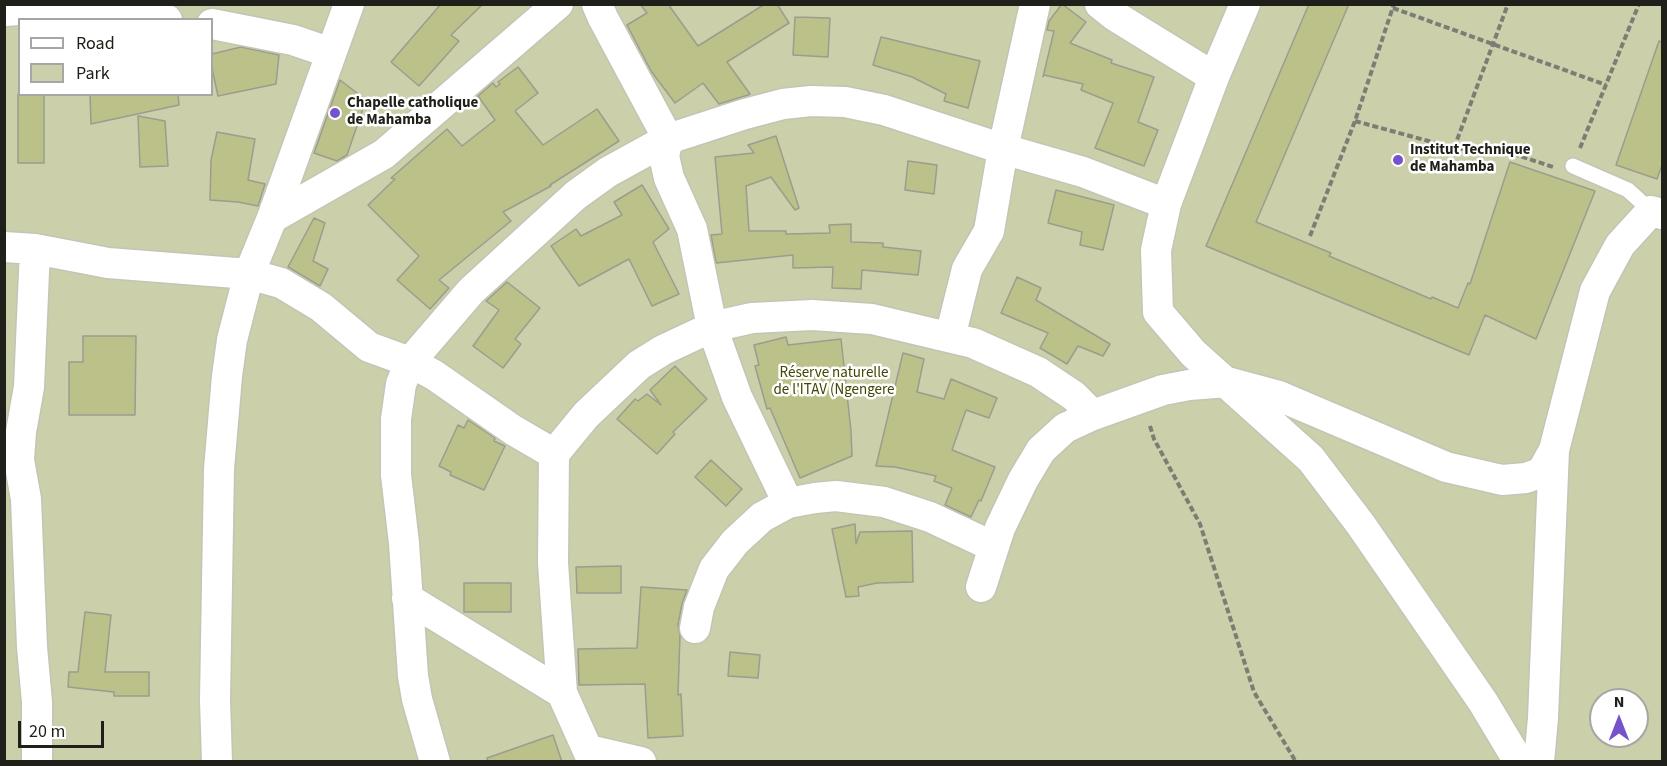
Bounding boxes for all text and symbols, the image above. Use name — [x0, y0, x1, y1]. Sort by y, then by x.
legend — [18, 18, 213, 96]
text: Road — [76, 31, 115, 56]
text: Park — [76, 61, 110, 86]
place label: Chapelle catholique de Mahamba — [347, 95, 478, 130]
marker: Chapelle catholique de Mahamba — [328, 106, 342, 120]
place label: Institut Technique de Mahamba — [1410, 142, 1530, 177]
marker: Institut Technique de Mahamba — [1391, 153, 1405, 167]
park label: Réserve naturelle de l'ITAV (Ngengere — [774, 365, 894, 400]
north arrow — [1589, 688, 1649, 748]
text: N — [1614, 691, 1624, 713]
scale bar — [21, 709, 106, 747]
text: 20 m — [29, 719, 65, 744]

